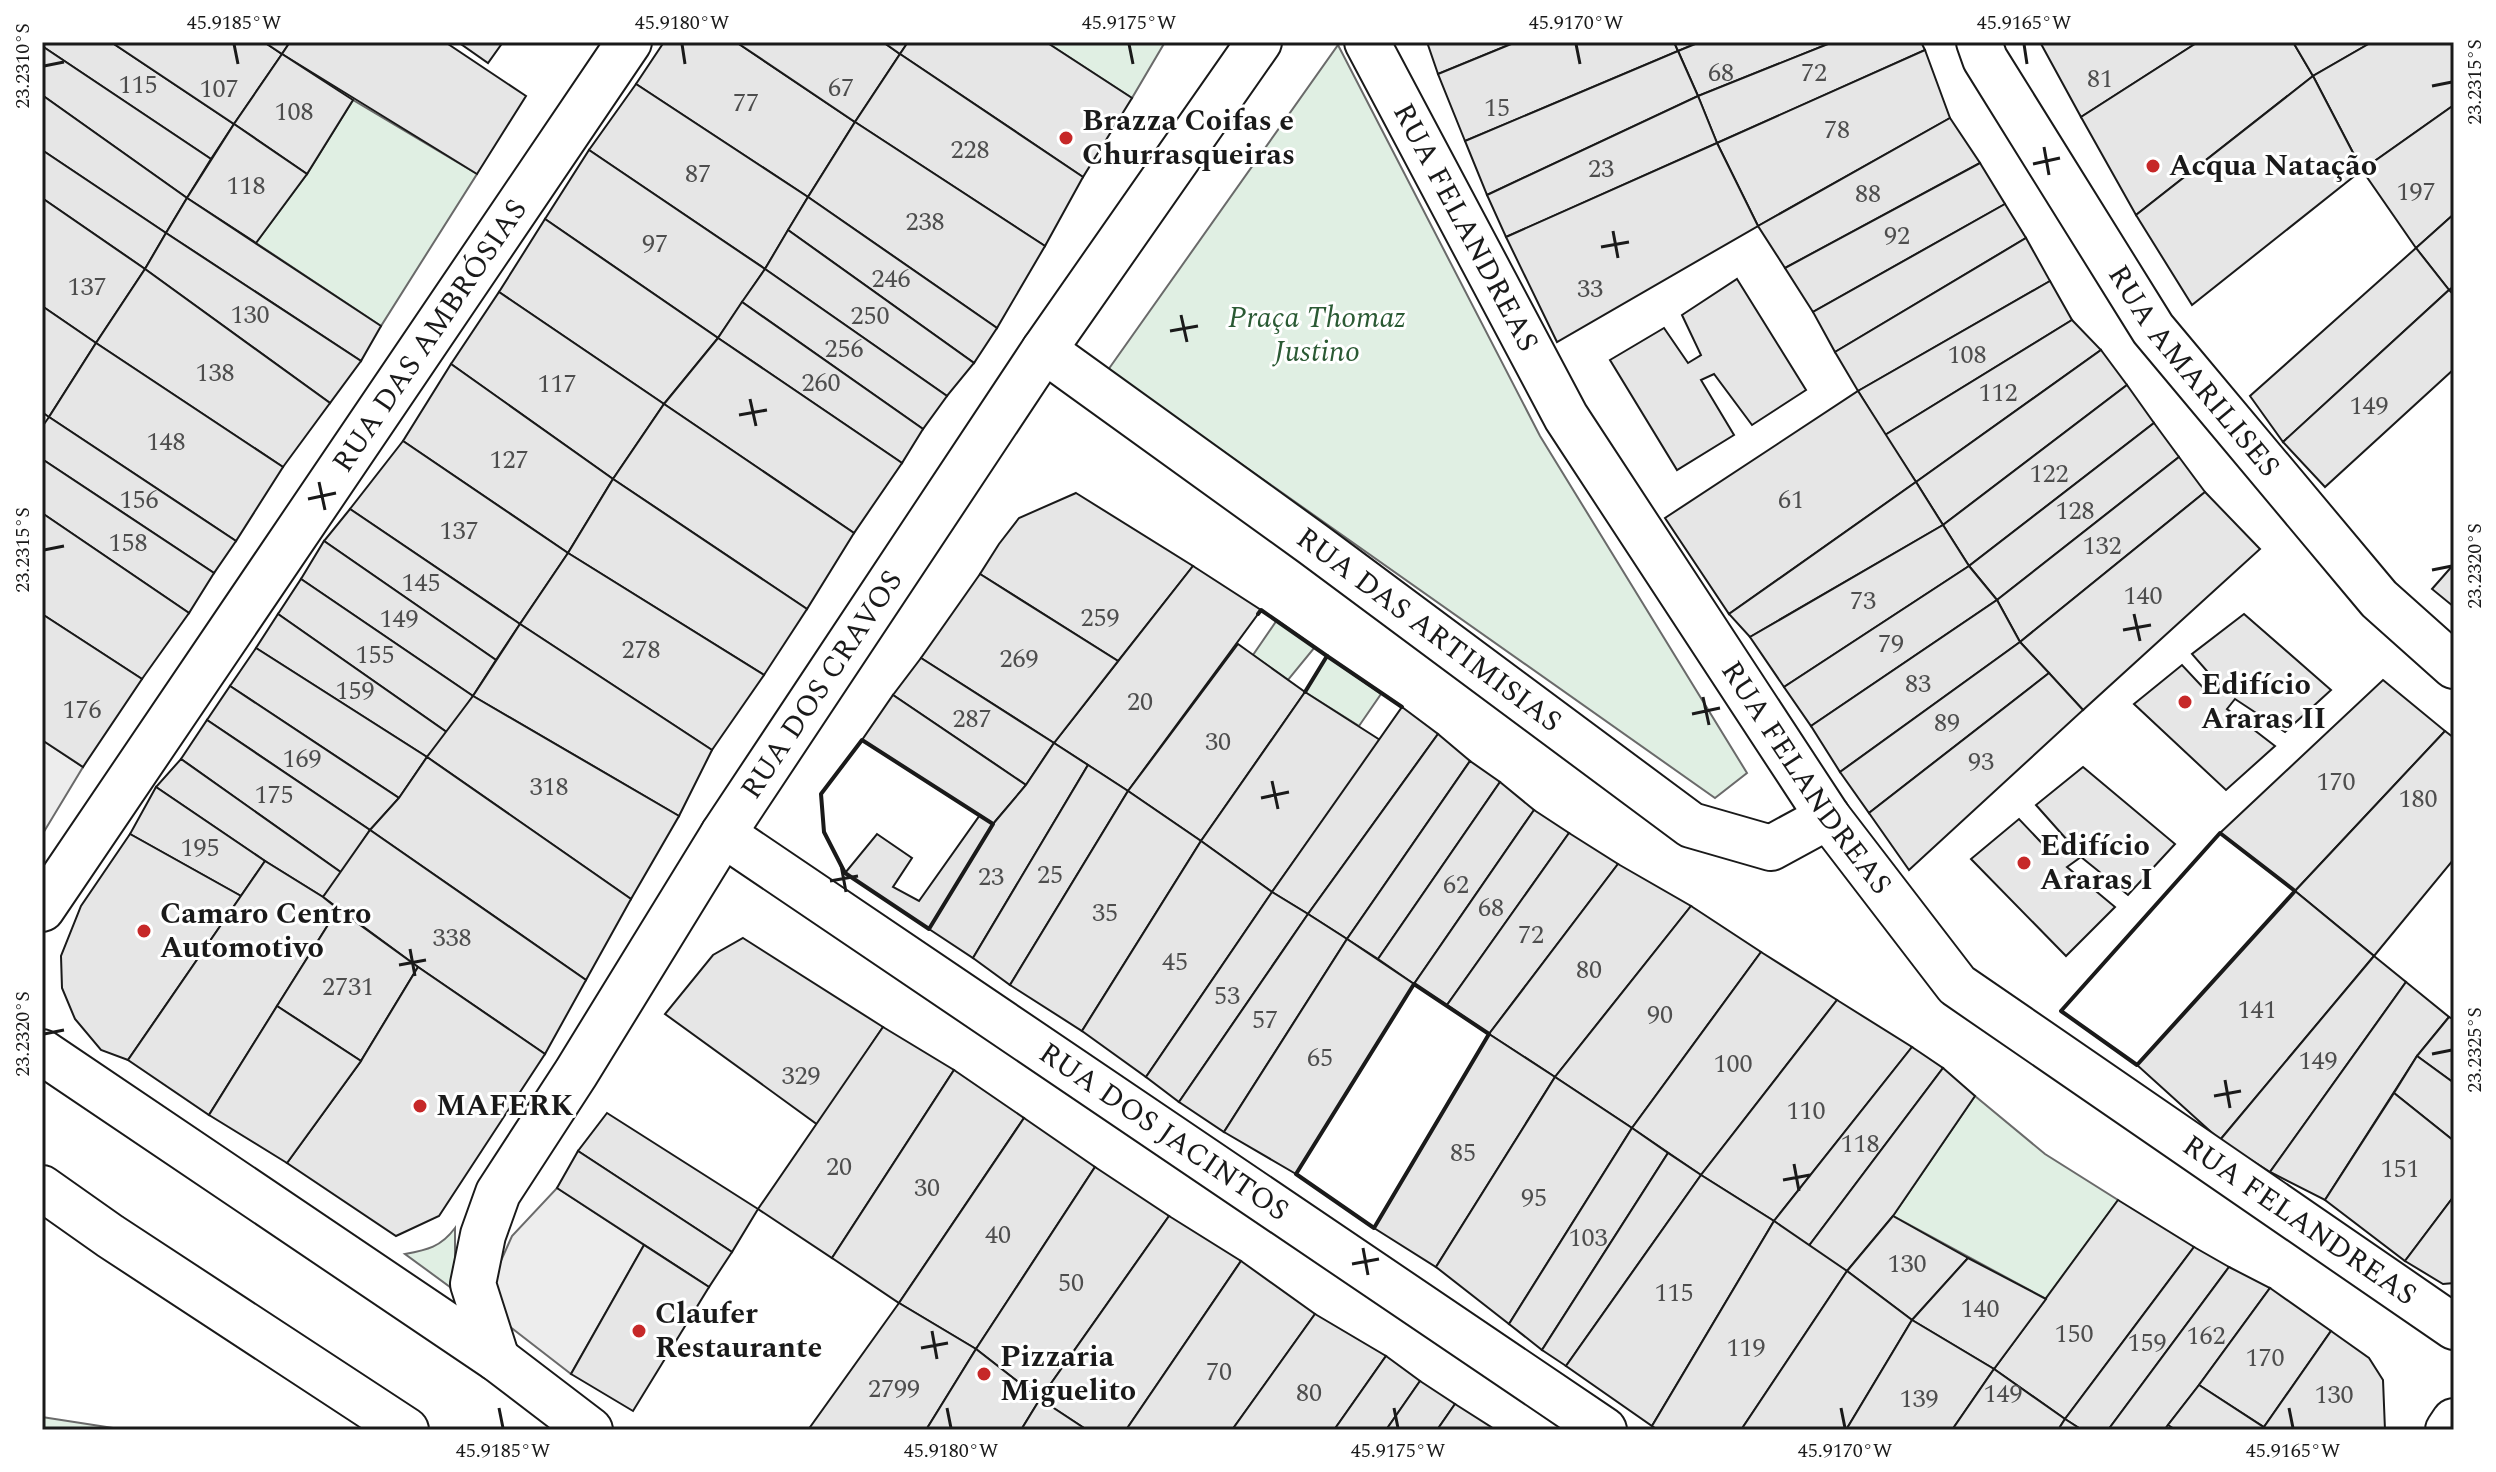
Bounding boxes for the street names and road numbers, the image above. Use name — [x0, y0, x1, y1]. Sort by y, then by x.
street label: RUA FELANDREAS — [1380, 95, 1550, 360]
street label: RUA DAS AMBRÓSIAS — [321, 190, 539, 482]
street label: RUA AMARILISES — [2096, 256, 2291, 488]
street label: RUA DAS ARTIMISIAS — [1286, 516, 1571, 744]
street label: RUA DOS CRAVOS — [729, 561, 915, 809]
street label: RUA FELANDREAS — [1709, 652, 1903, 905]
street label: RUA DOS JACINTOS — [1029, 1031, 1298, 1233]
street label: RUA FELANDREAS — [2173, 1123, 2426, 1318]

